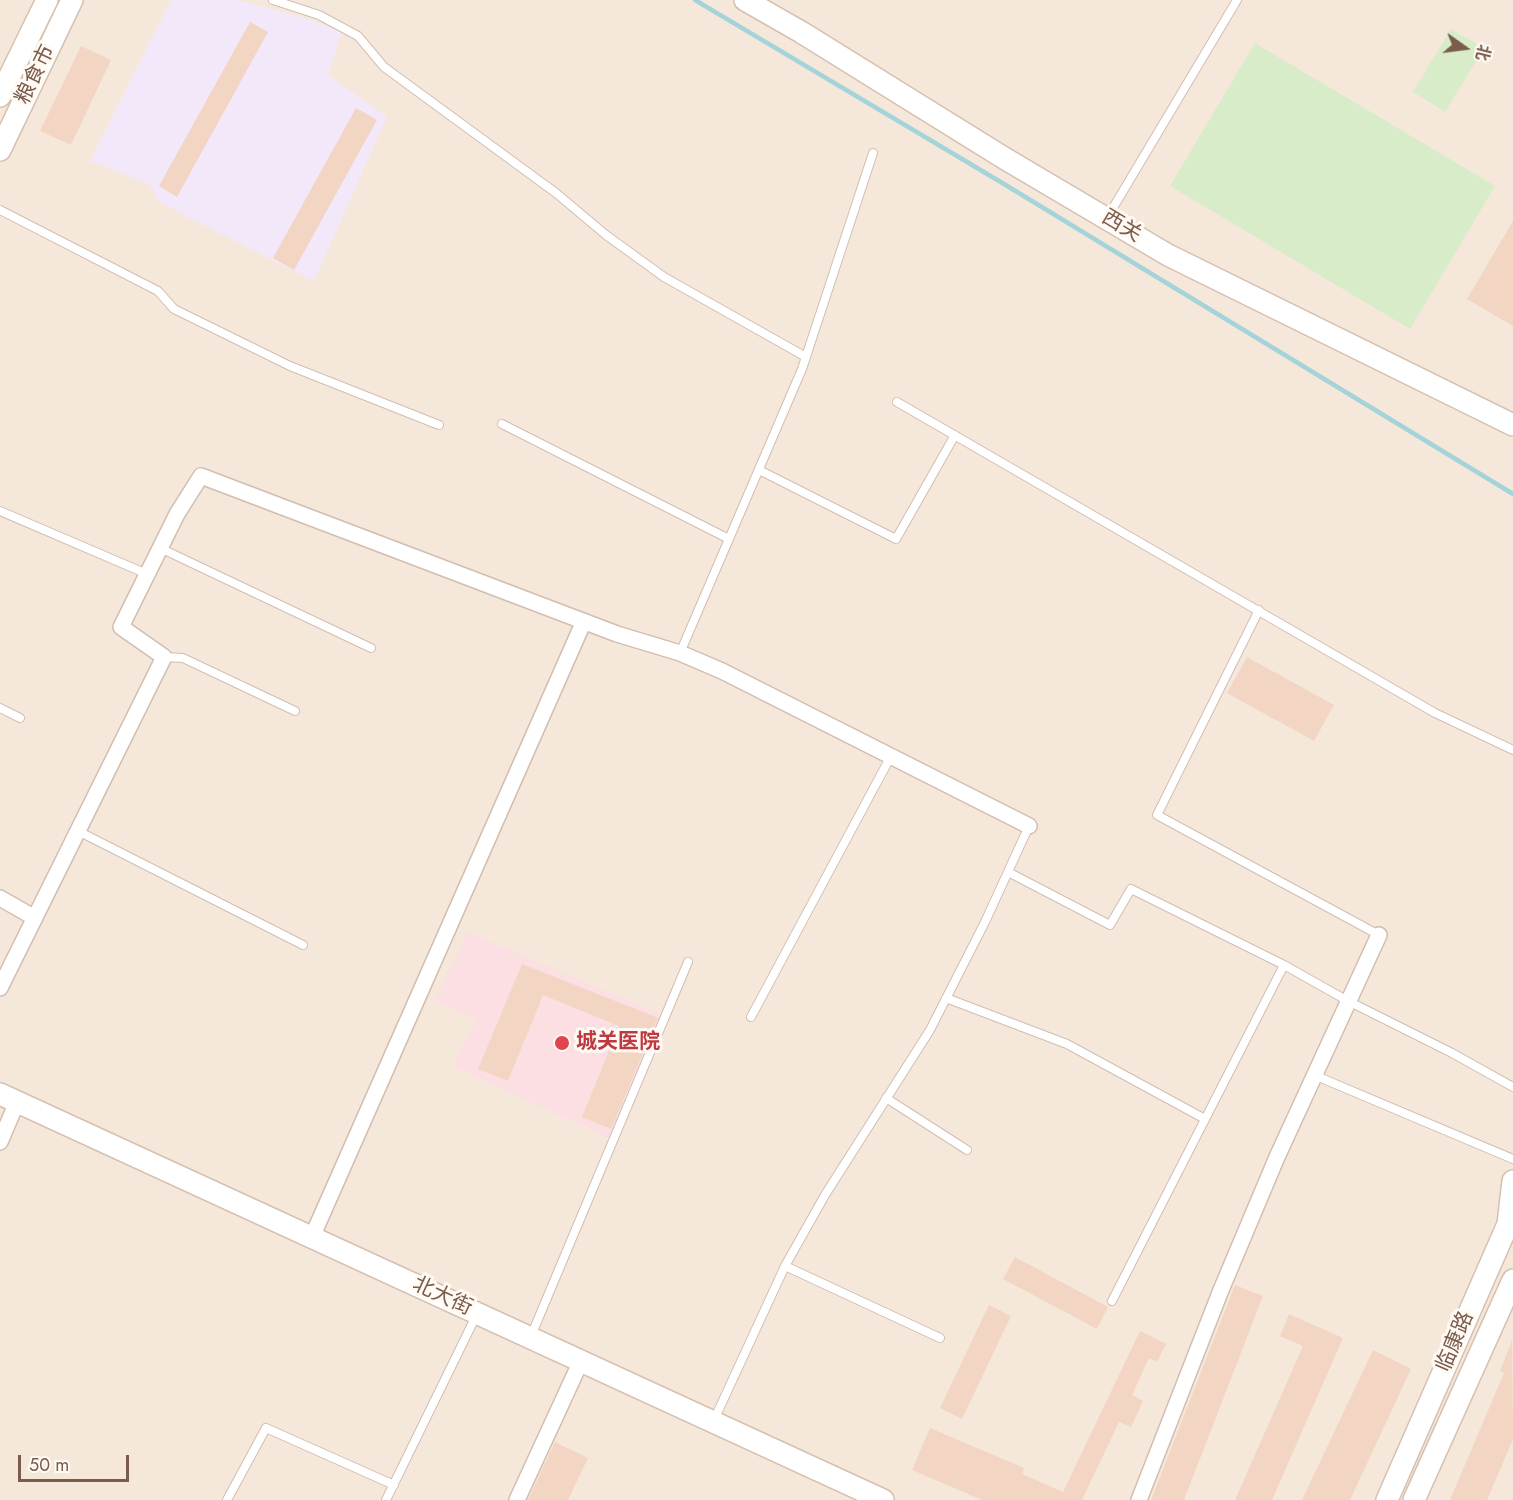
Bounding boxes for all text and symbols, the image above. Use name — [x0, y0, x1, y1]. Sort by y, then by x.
north arrow — [1435, 18, 1495, 78]
street label: 粮食市 — [11, 41, 61, 109]
text: 北 — [1470, 42, 1496, 63]
street label: 西关 — [1097, 205, 1145, 249]
place label: 城关医院 — [576, 1030, 660, 1056]
marker: 城关医院 — [553, 1034, 571, 1052]
street label: 北大街 — [408, 1272, 476, 1322]
street label: 临康路 — [1432, 1308, 1480, 1376]
scale bar — [21, 1443, 132, 1481]
text: 50 m — [29, 1452, 69, 1478]

